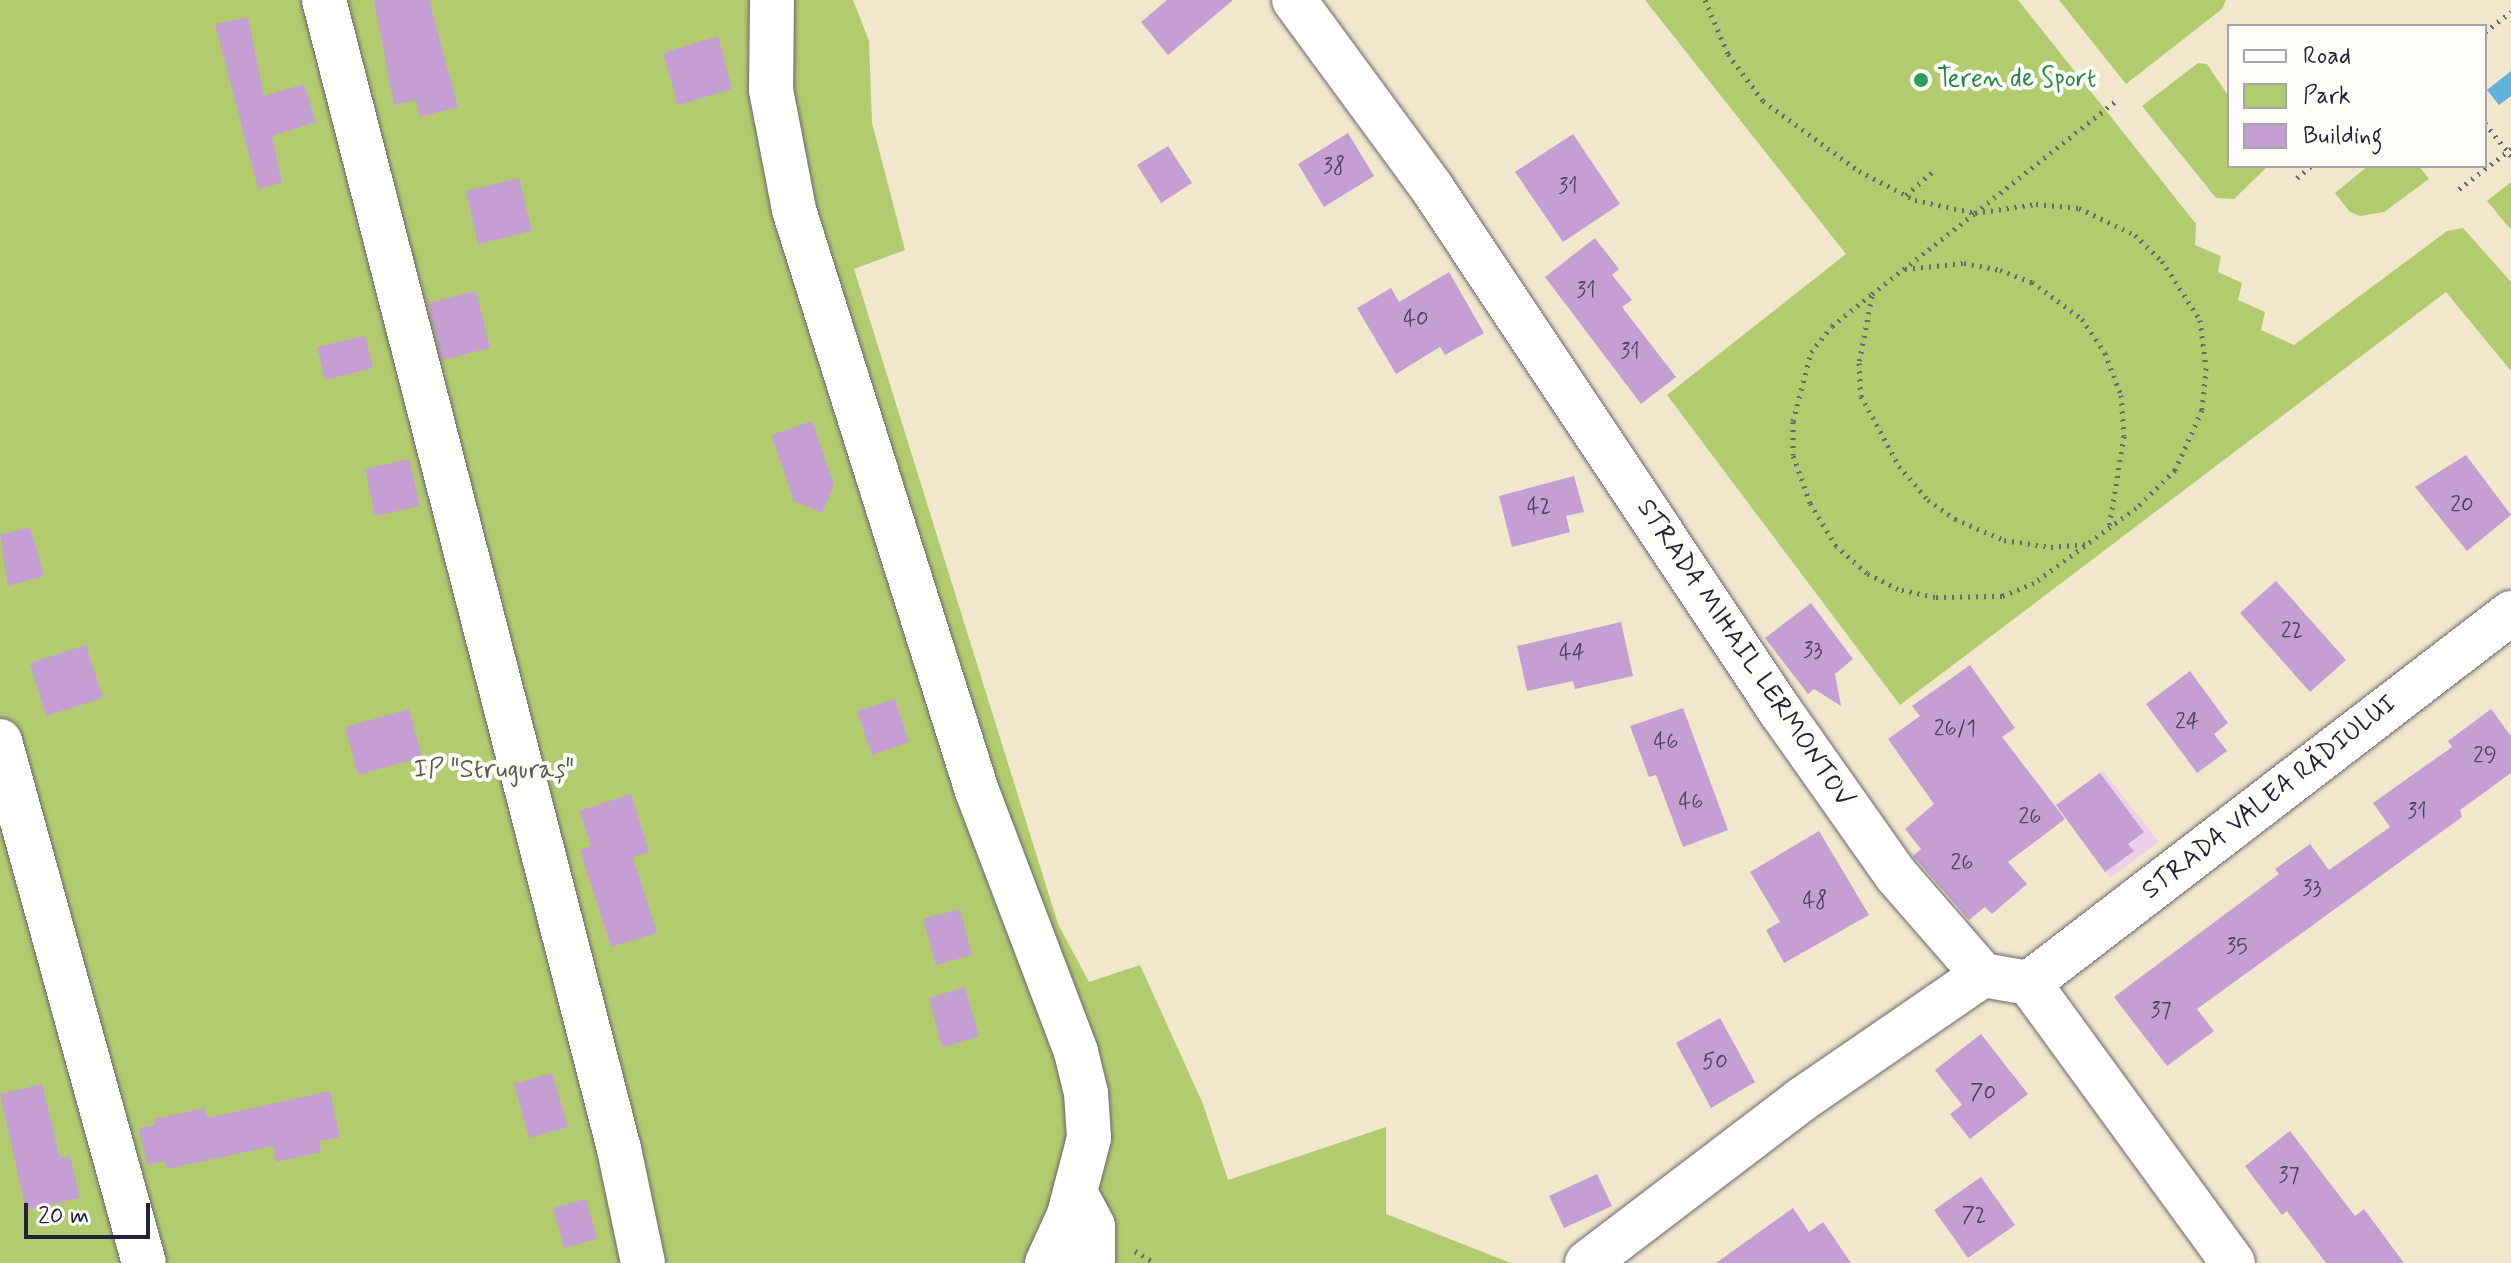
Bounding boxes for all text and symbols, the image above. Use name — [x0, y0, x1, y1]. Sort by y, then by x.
legend — [2227, 24, 2487, 168]
text: Road — [2303, 41, 2351, 72]
place label: Teren de Sport — [1937, 64, 2106, 96]
marker: Teren de Sport — [1912, 71, 1930, 89]
text: Park — [2303, 81, 2351, 112]
text: Building — [2303, 121, 2383, 152]
house number: 38 — [1323, 155, 1345, 181]
house number: 31 — [1558, 175, 1578, 201]
house number: 31 — [1576, 279, 1596, 305]
house number: 40 — [1403, 307, 1429, 333]
house number: 31 — [1620, 340, 1640, 366]
house number: 20 — [2450, 493, 2474, 519]
house number: 42 — [1527, 495, 1551, 521]
street label: STRADA MIHAIL LERMONTOV — [1631, 498, 1857, 810]
house number: 22 — [2281, 619, 2303, 645]
house number: 33 — [1803, 639, 1823, 665]
house number: 44 — [1559, 641, 1585, 667]
street label: STRADA VALEA RĂDIULUI — [2136, 688, 2404, 908]
house number: 24 — [2175, 710, 2199, 736]
house number: 26/1 — [1934, 717, 1976, 743]
house number: 46 — [1654, 730, 1678, 756]
house number: 29 — [2473, 744, 2497, 770]
park label: IP "Struguraș" — [414, 755, 574, 787]
house number: 46 — [1679, 790, 1703, 816]
house number: 31 — [2407, 800, 2427, 826]
house number: 26 — [2019, 805, 2041, 831]
house number: 26 — [1951, 851, 1973, 877]
house number: 33 — [2302, 877, 2322, 903]
house number: 48 — [1803, 889, 1827, 915]
house number: 35 — [2226, 935, 2248, 961]
house number: 37 — [2150, 999, 2172, 1025]
house number: 50 — [1702, 1050, 1728, 1076]
house number: 70 — [1970, 1081, 1996, 1107]
house number: 37 — [2278, 1164, 2300, 1190]
scale bar — [28, 1187, 154, 1237]
text: 20 m — [38, 1201, 89, 1232]
house number: 72 — [1962, 1204, 1986, 1230]

